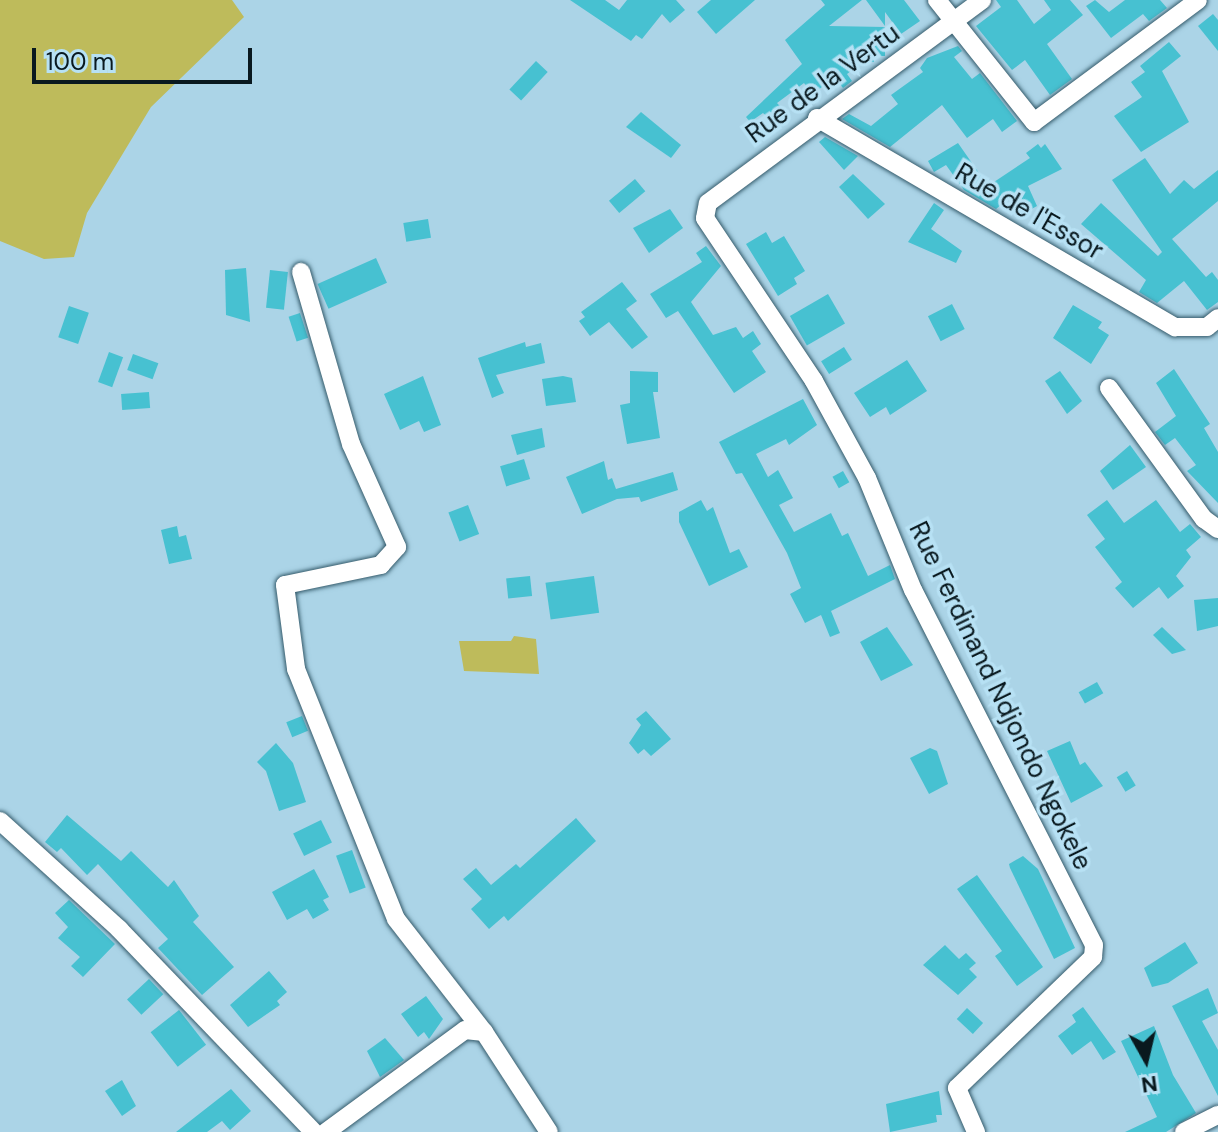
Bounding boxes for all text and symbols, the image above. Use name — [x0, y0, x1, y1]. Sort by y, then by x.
street label: Rue de la Vertu — [740, 18, 906, 150]
scale bar — [36, 32, 256, 82]
text: 100 m — [46, 46, 114, 77]
street label: Rue de l'Essor — [949, 157, 1109, 267]
street label: Rue Ferdinand Ndjondo Ngokele — [902, 517, 1098, 875]
north arrow — [1106, 1020, 1186, 1100]
text: N — [1139, 1069, 1159, 1100]

